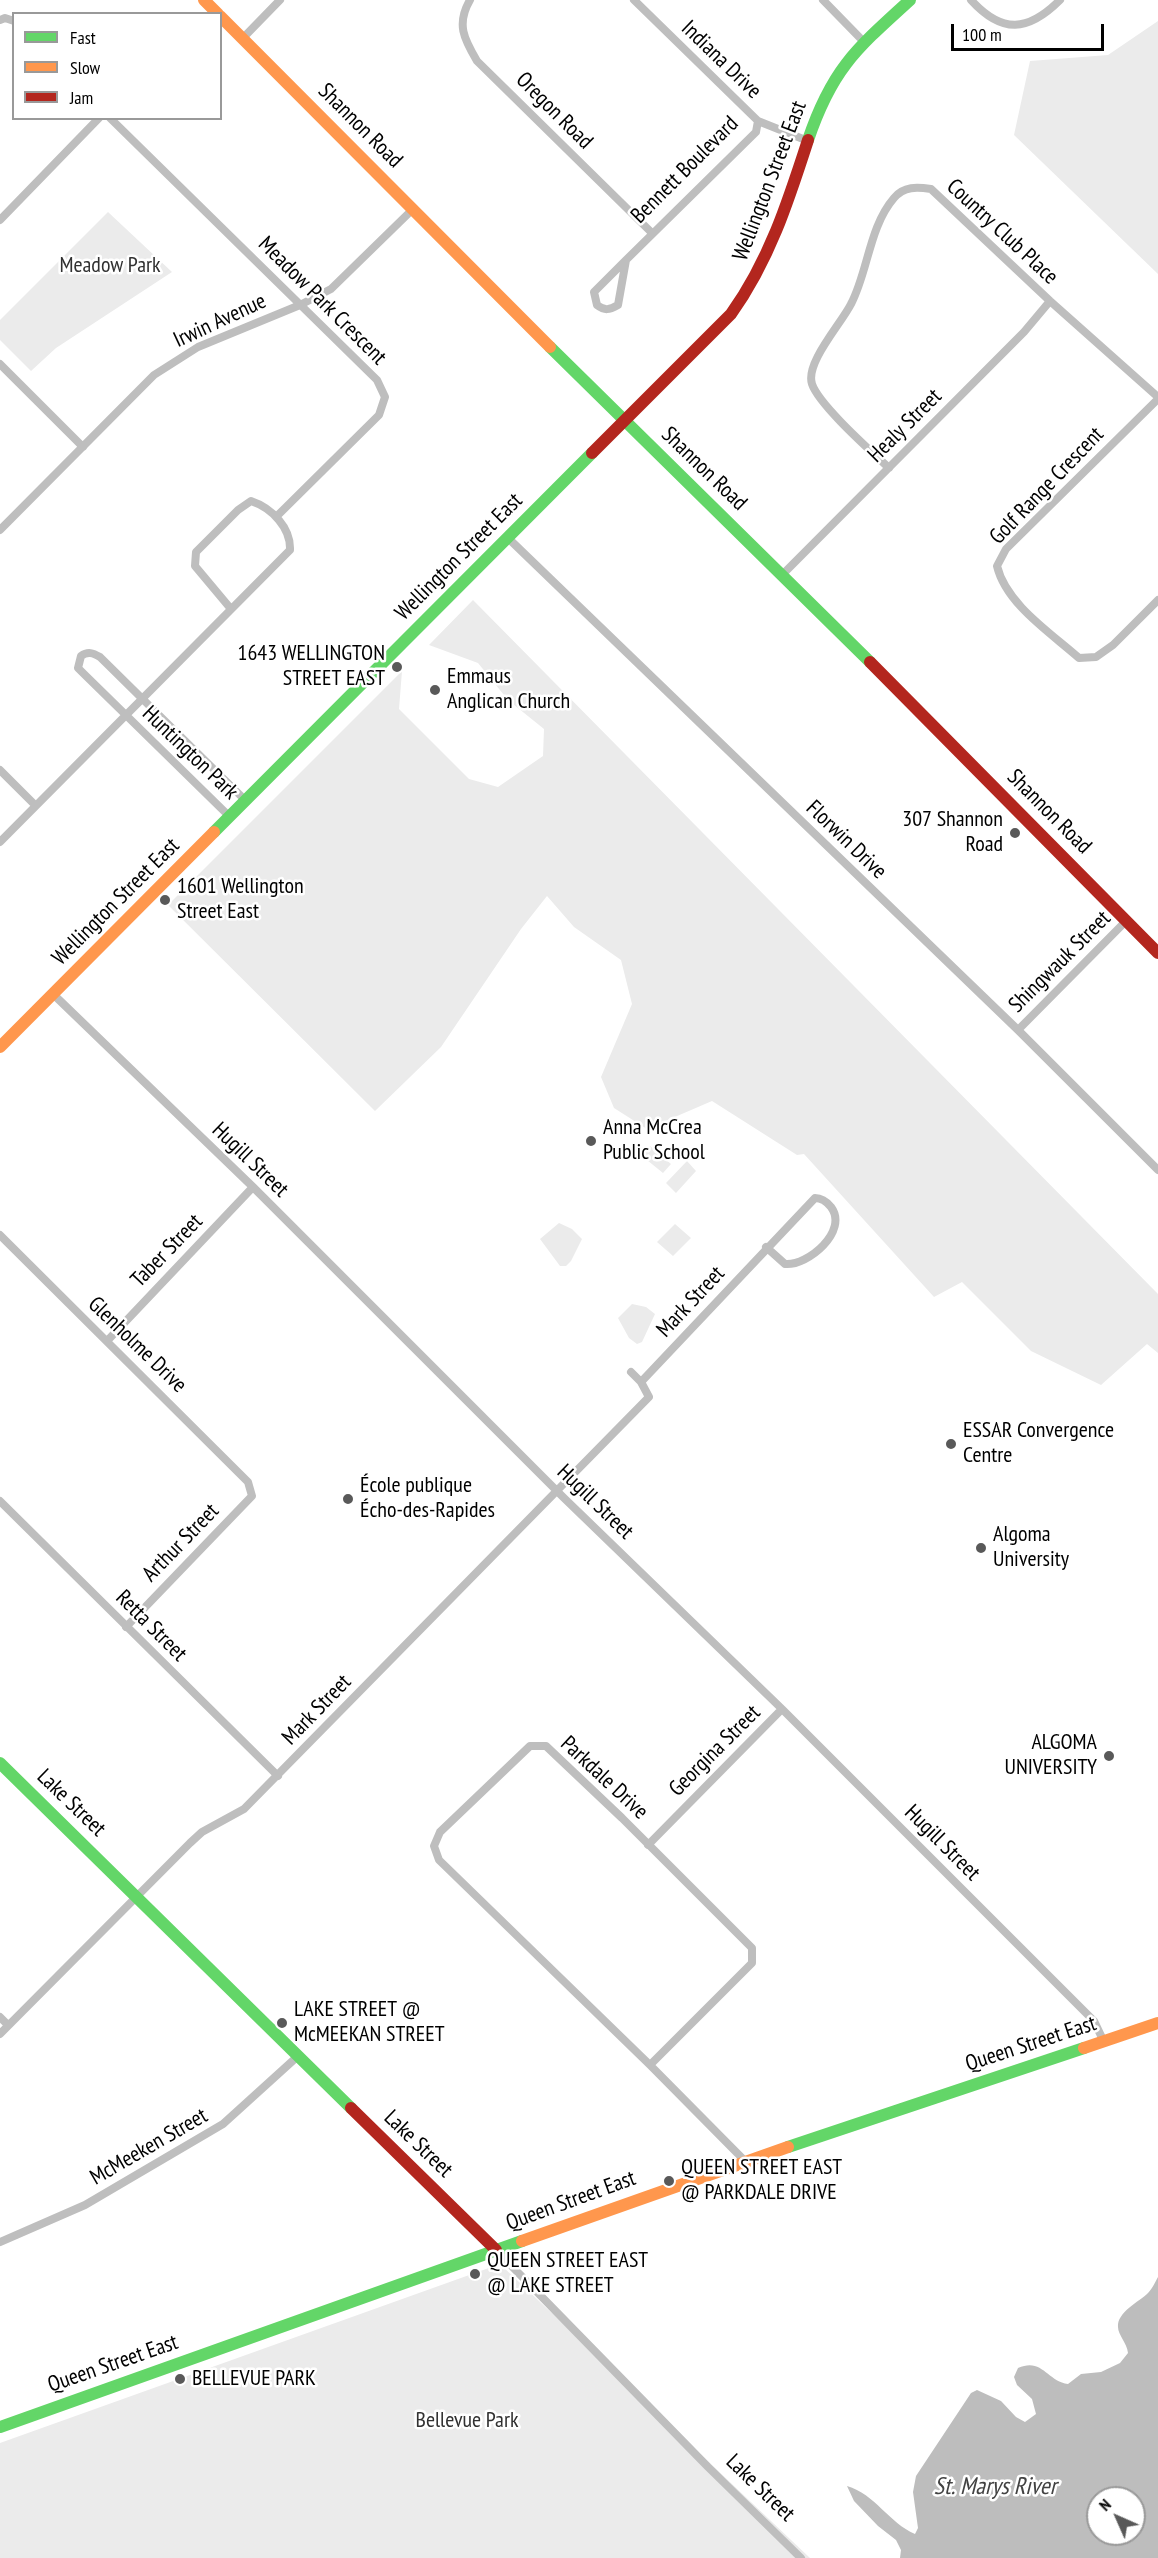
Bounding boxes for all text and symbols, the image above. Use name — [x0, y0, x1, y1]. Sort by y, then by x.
legend — [12, 12, 222, 120]
scale bar — [954, 12, 1107, 50]
street label: Indiana Drive — [676, 15, 766, 105]
text: 100 m — [962, 23, 1002, 46]
text: Fast — [70, 26, 96, 49]
text: Slow — [70, 56, 100, 79]
street label: Oregon Road — [510, 67, 598, 155]
street label: Shannon Road — [312, 78, 408, 174]
text: Jam — [70, 86, 93, 109]
street label: Wellington Street East — [727, 97, 813, 265]
street label: Bennett Boulevard — [626, 111, 744, 229]
street label: Country Club Place — [941, 174, 1063, 290]
street label: Meadow Park Crescent — [252, 231, 392, 371]
park label: Meadow Park — [59, 253, 161, 279]
street label: Irwin Avenue — [170, 288, 270, 354]
street label: Healy Street — [863, 384, 947, 468]
street label: Shannon Road — [656, 422, 752, 516]
street label: Golf Range Crescent — [984, 422, 1110, 550]
street label: Wellington Street East — [390, 488, 528, 626]
place label: 1643 WELLINGTON STREET EAST — [238, 641, 385, 692]
marker: 1643 WELLINGTON STREET EAST — [390, 660, 404, 674]
place label: Emmaus Anglican Church — [447, 664, 570, 716]
marker: Emmaus Anglican Church — [428, 683, 442, 697]
street label: Huntington Park — [136, 701, 244, 805]
street label: Shannon Road — [1001, 764, 1097, 860]
street label: Florwin Drive — [800, 795, 892, 885]
place label: 307 Shannon Road — [902, 807, 1003, 858]
marker: 307 Shannon Road — [1008, 826, 1022, 840]
street label: Wellington Street East — [47, 833, 185, 971]
place label: 1601 Wellington Street East — [177, 874, 304, 926]
marker: 1601 Wellington Street East — [158, 893, 172, 907]
street label: Shingwauk Street — [1004, 906, 1116, 1018]
place label: Anna McCrea Public School — [603, 1115, 705, 1166]
street label: Hugill Street — [206, 1117, 294, 1203]
marker: Anna McCrea Public School — [584, 1134, 598, 1148]
street label: Taber Street — [126, 1209, 208, 1293]
street label: Mark Street — [651, 1261, 731, 1343]
street label: Glenholme Drive — [82, 1291, 192, 1399]
place label: ESSAR Convergence Centre — [963, 1418, 1114, 1470]
marker: ESSAR Convergence Centre — [944, 1437, 958, 1451]
street label: Hugill Street — [551, 1459, 639, 1545]
place label: École publique Écho-des-Rapides — [360, 1473, 495, 1524]
marker: École publique Écho-des-Rapides — [341, 1492, 355, 1506]
street label: Arthur Street — [137, 1498, 225, 1588]
place label: Algoma University — [993, 1522, 1069, 1574]
marker: Algoma University — [974, 1541, 988, 1555]
street label: Retta Street — [110, 1585, 192, 1667]
street label: Mark Street — [277, 1669, 357, 1751]
street label: Georgina Street — [664, 1700, 766, 1802]
place label: ALGOMA UNIVERSITY — [1004, 1730, 1097, 1782]
street label: Parkdale Drive — [555, 1731, 653, 1825]
marker: ALGOMA UNIVERSITY — [1102, 1749, 1116, 1763]
street label: Lake Street — [31, 1764, 111, 1842]
street label: Hugill Street — [899, 1800, 985, 1886]
place label: LAKE STREET @ McMEEKAN STREET — [294, 1997, 444, 2048]
street label: Queen Street East — [962, 2010, 1100, 2078]
marker: LAKE STREET @ McMEEKAN STREET — [275, 2016, 289, 2030]
street label: McMeeken Street — [86, 2103, 212, 2191]
street label: Lake Street — [378, 2105, 458, 2183]
place label: QUEEN STREET EAST @ PARKDALE DRIVE — [681, 2155, 842, 2206]
street label: Queen Street East — [503, 2165, 639, 2237]
marker: QUEEN STREET EAST @ PARKDALE DRIVE — [662, 2174, 676, 2188]
place label: QUEEN STREET EAST @ LAKE STREET — [487, 2248, 648, 2300]
marker: QUEEN STREET EAST @ LAKE STREET — [468, 2267, 482, 2281]
street label: Queen Street East — [44, 2329, 182, 2399]
place label: BELLEVUE PARK — [192, 2366, 316, 2392]
marker: BELLEVUE PARK — [173, 2372, 187, 2386]
park label: Bellevue Park — [416, 2408, 518, 2434]
street label: Lake Street — [720, 2449, 800, 2527]
water label: St. Marys River — [934, 2473, 1056, 2501]
north arrow — [1086, 2486, 1146, 2546]
text: N — [1095, 2495, 1115, 2515]

